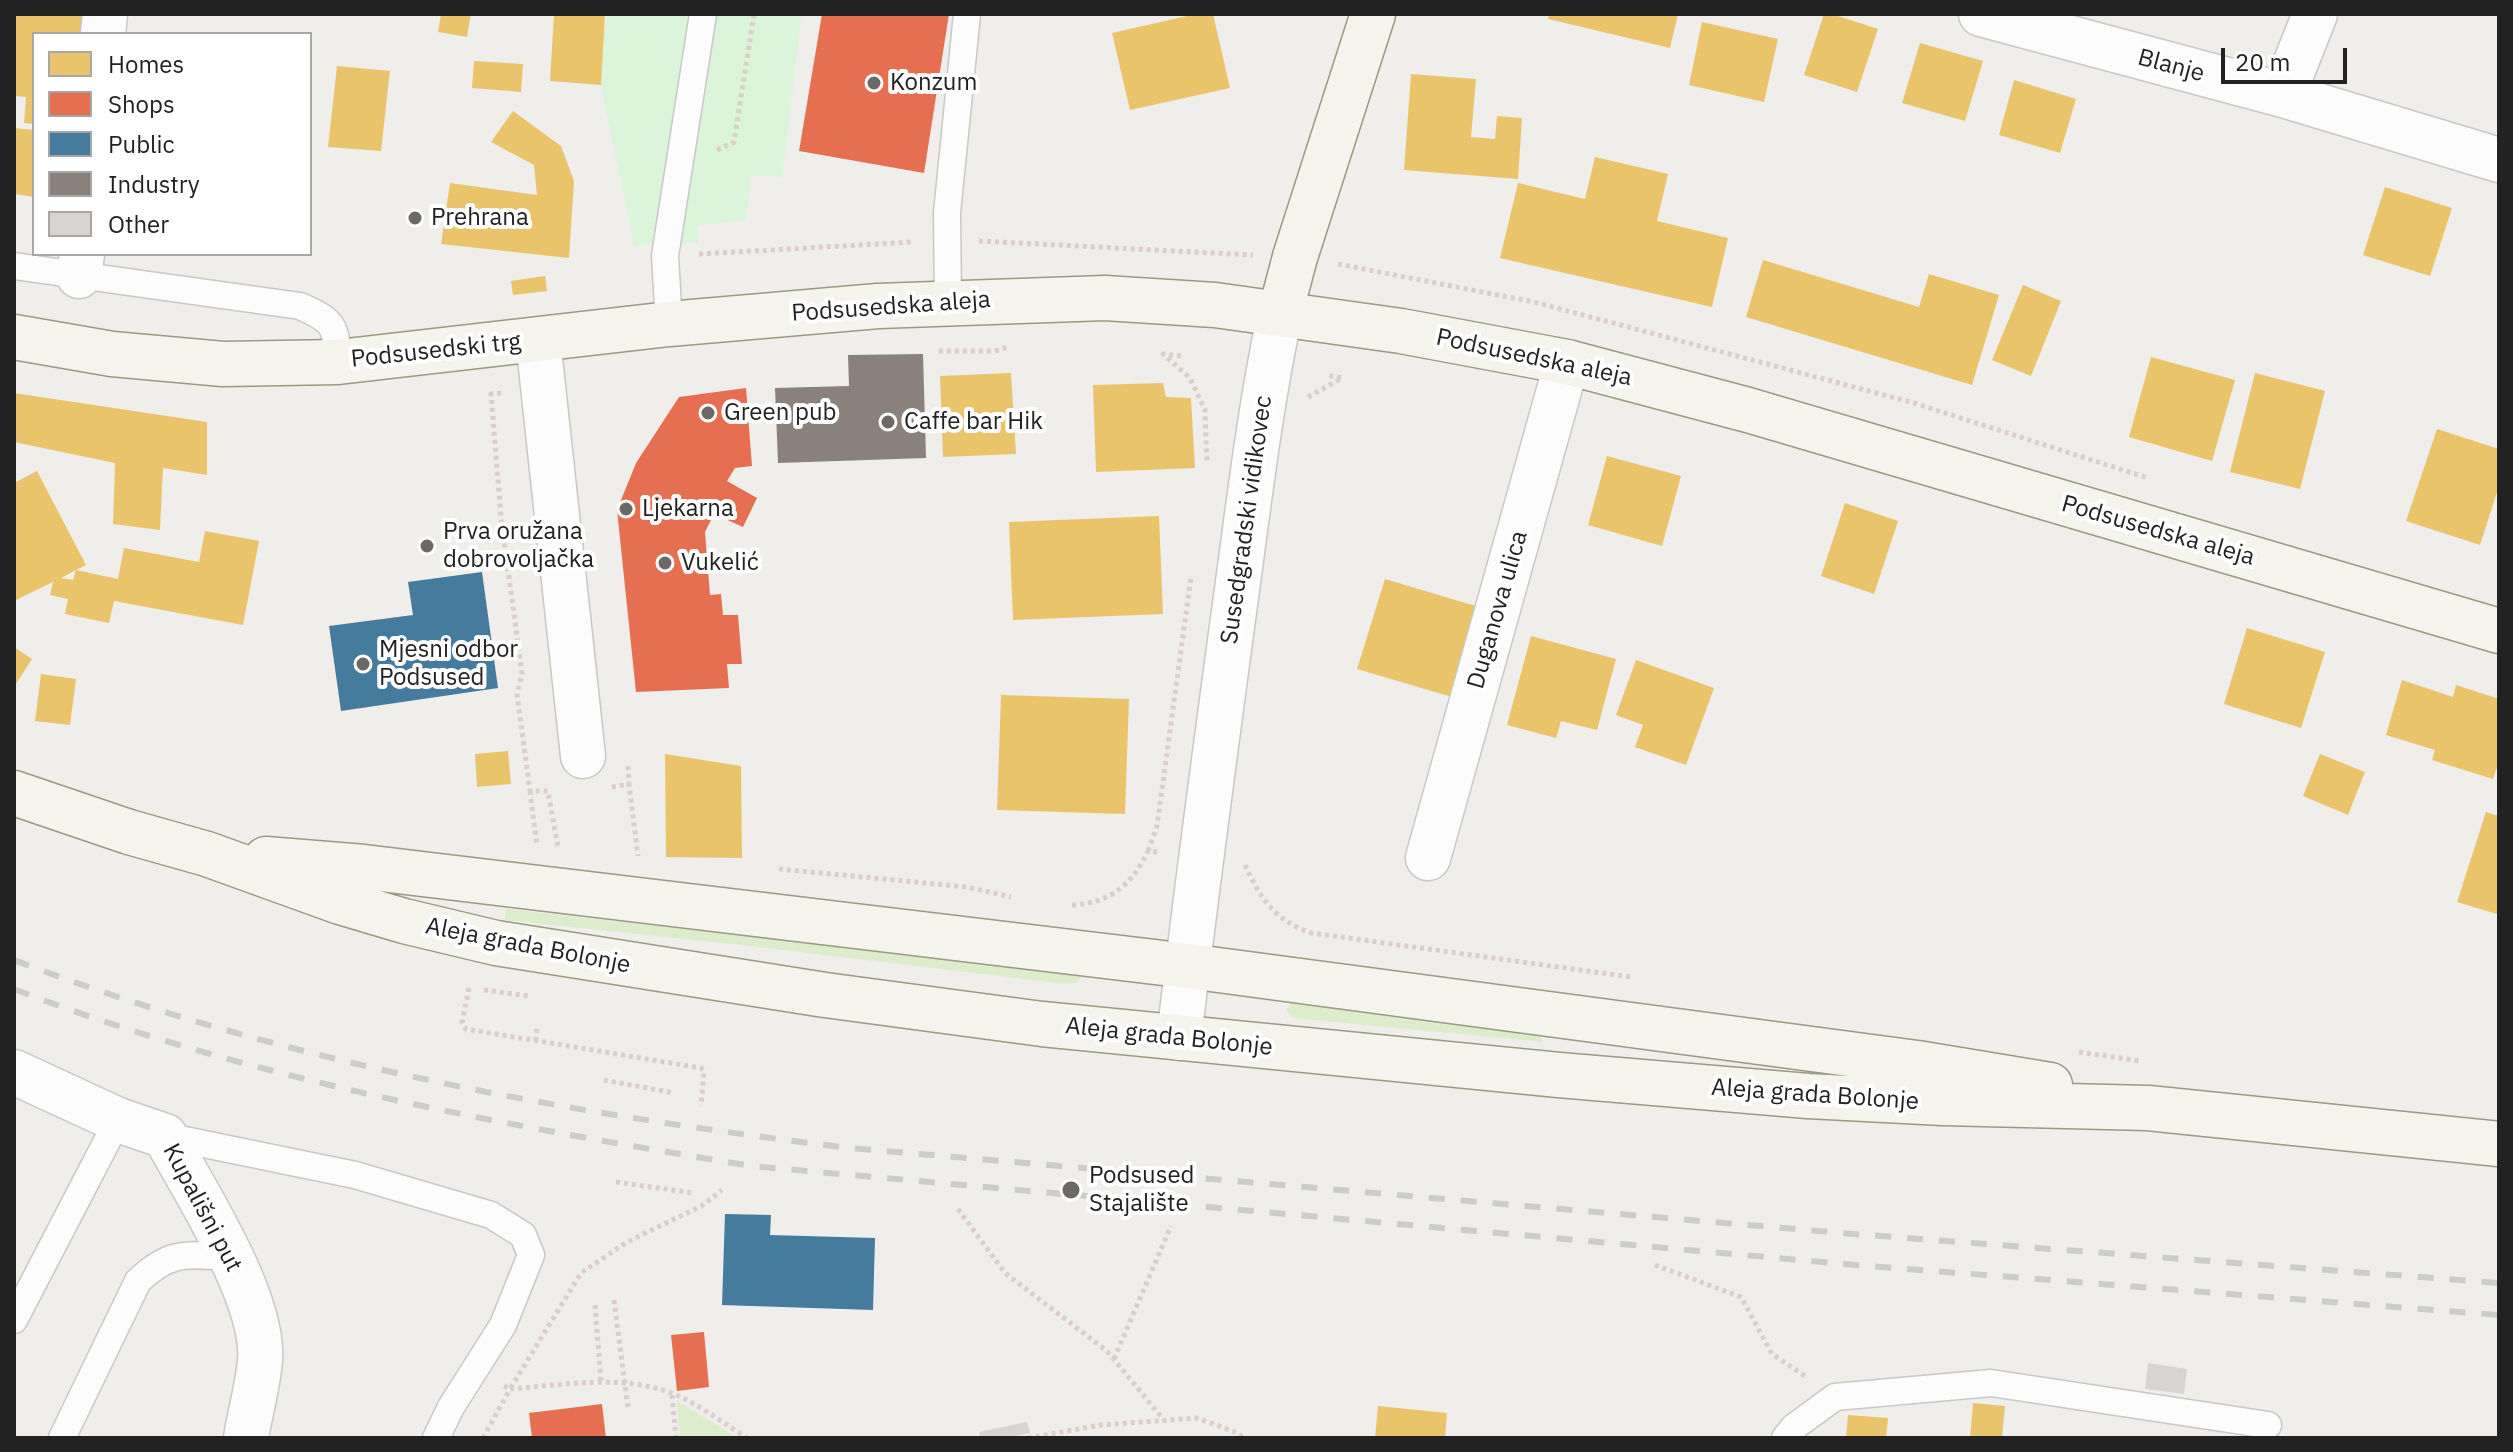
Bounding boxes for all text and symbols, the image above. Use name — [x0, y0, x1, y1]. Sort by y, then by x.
legend — [32, 32, 312, 256]
scale bar — [2225, 32, 2351, 82]
street label: Blanje — [2135, 43, 2207, 89]
text: 20 m — [2235, 46, 2290, 78]
text: Homes — [108, 48, 184, 80]
place label: Konzum — [890, 69, 977, 97]
marker: Konzum — [865, 74, 883, 92]
text: Shops — [108, 88, 175, 120]
text: Public — [108, 128, 175, 160]
text: Industry — [108, 168, 200, 200]
place label: Prehrana — [431, 204, 529, 232]
text: Other — [108, 208, 169, 240]
marker: Prehrana — [406, 209, 424, 227]
street label: Podsusedska aleja — [790, 286, 992, 328]
street label: Podsusedska aleja — [1433, 323, 1635, 393]
street label: Podsusedski trg — [350, 328, 522, 374]
street label: Susedgradski vidikovec — [1215, 394, 1279, 646]
place label: Green pub — [724, 399, 836, 427]
marker: Green pub — [699, 404, 717, 422]
place label: Caffe bar Hik — [904, 408, 1043, 436]
marker: Caffe bar Hik — [879, 413, 897, 431]
street label: Podsusedska aleja — [2058, 490, 2258, 572]
place label: Ljekarna — [642, 495, 734, 523]
marker: Ljekarna — [617, 500, 635, 518]
place label: Prva oružana dobrovoljačka — [443, 518, 594, 574]
street label: Duganova ulica — [1462, 528, 1534, 692]
marker: Prva oružana dobrovoljačka — [418, 537, 436, 555]
place label: Vukelić — [681, 549, 759, 577]
marker: Vukelić — [656, 554, 674, 572]
place label: Mjesni odbor Podsused — [379, 636, 518, 692]
marker: Mjesni odbor Podsused — [354, 655, 372, 673]
street label: Aleja grada Bolonje — [423, 912, 633, 980]
street label: Aleja grada Bolonje — [1064, 1012, 1274, 1062]
street label: Aleja grada Bolonje — [1710, 1073, 1920, 1117]
street label: Kupališni put — [156, 1139, 248, 1277]
place label: Podsused Stajalište — [1089, 1162, 1195, 1218]
marker: Podsused Stajalište — [1060, 1179, 1082, 1201]

